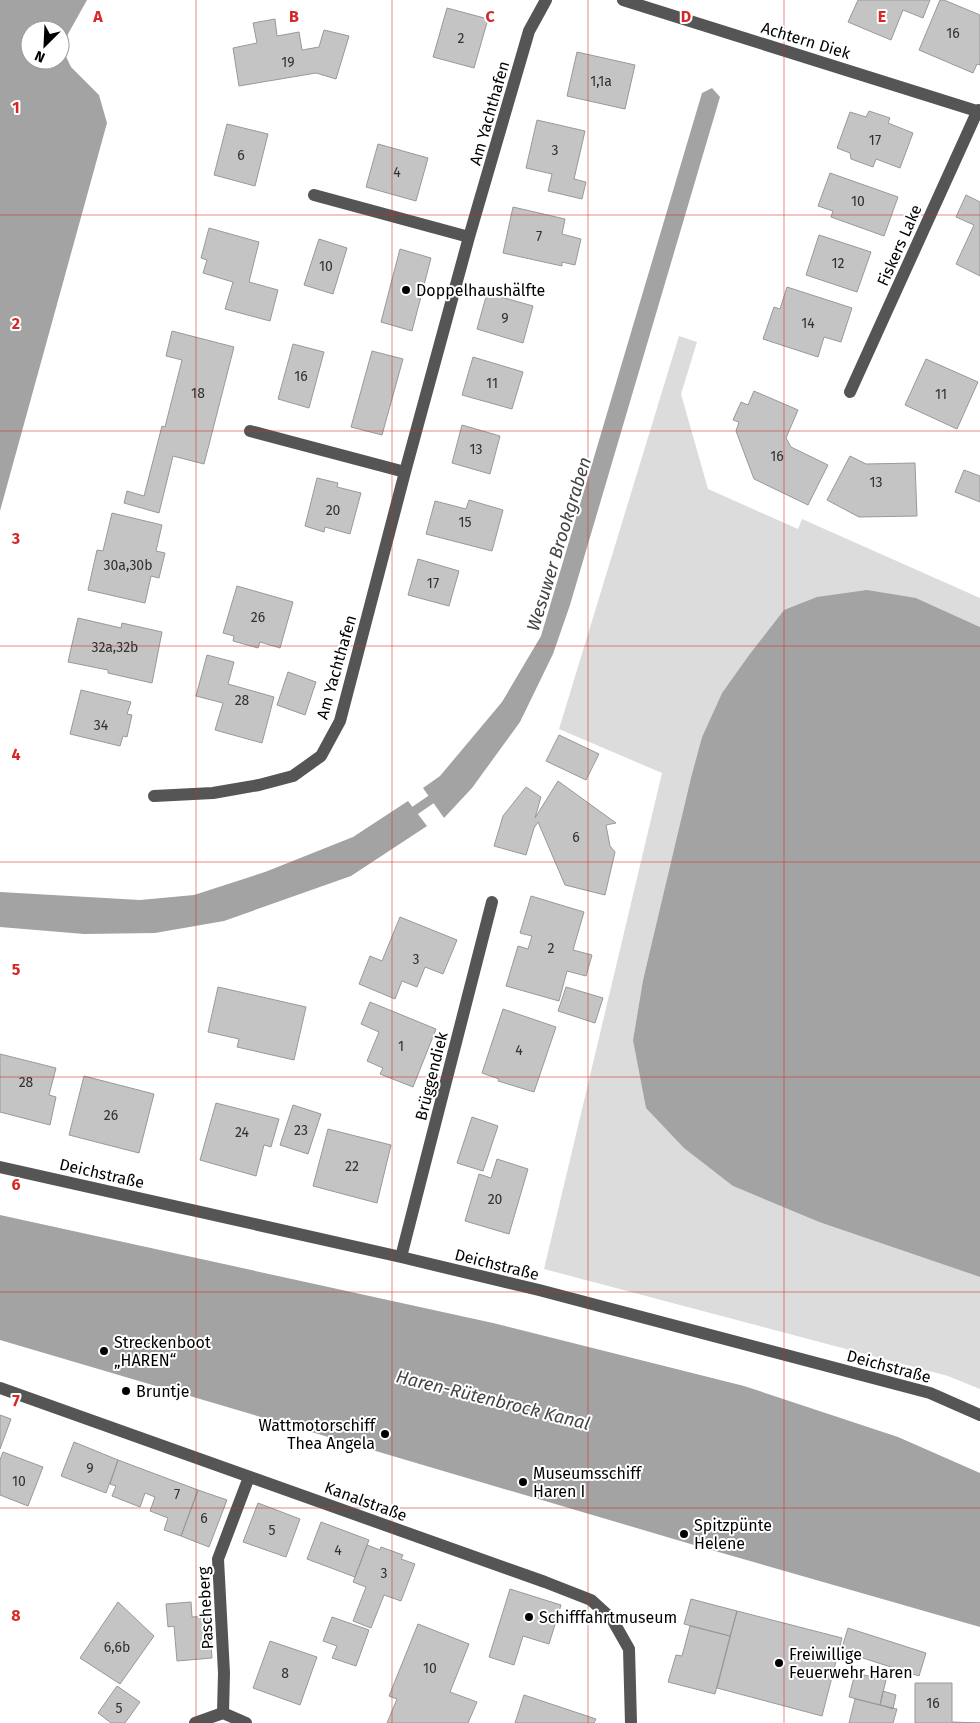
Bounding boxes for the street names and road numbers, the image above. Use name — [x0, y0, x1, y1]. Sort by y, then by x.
street label: Achtern Diek — [759, 18, 853, 63]
street label: Am Yachthafen — [466, 59, 513, 167]
street label: Fiskers Lake — [873, 202, 926, 289]
street label: Am Yachthafen — [313, 613, 360, 721]
street label: Brüggendiek — [411, 1029, 452, 1122]
street label: Deichstraße — [58, 1155, 146, 1192]
street label: Deichstraße — [453, 1245, 541, 1284]
street label: Deichstraße — [845, 1346, 933, 1387]
street label: Kanalstraße — [322, 1478, 410, 1525]
street label: Pascheberg — [194, 1566, 217, 1650]

